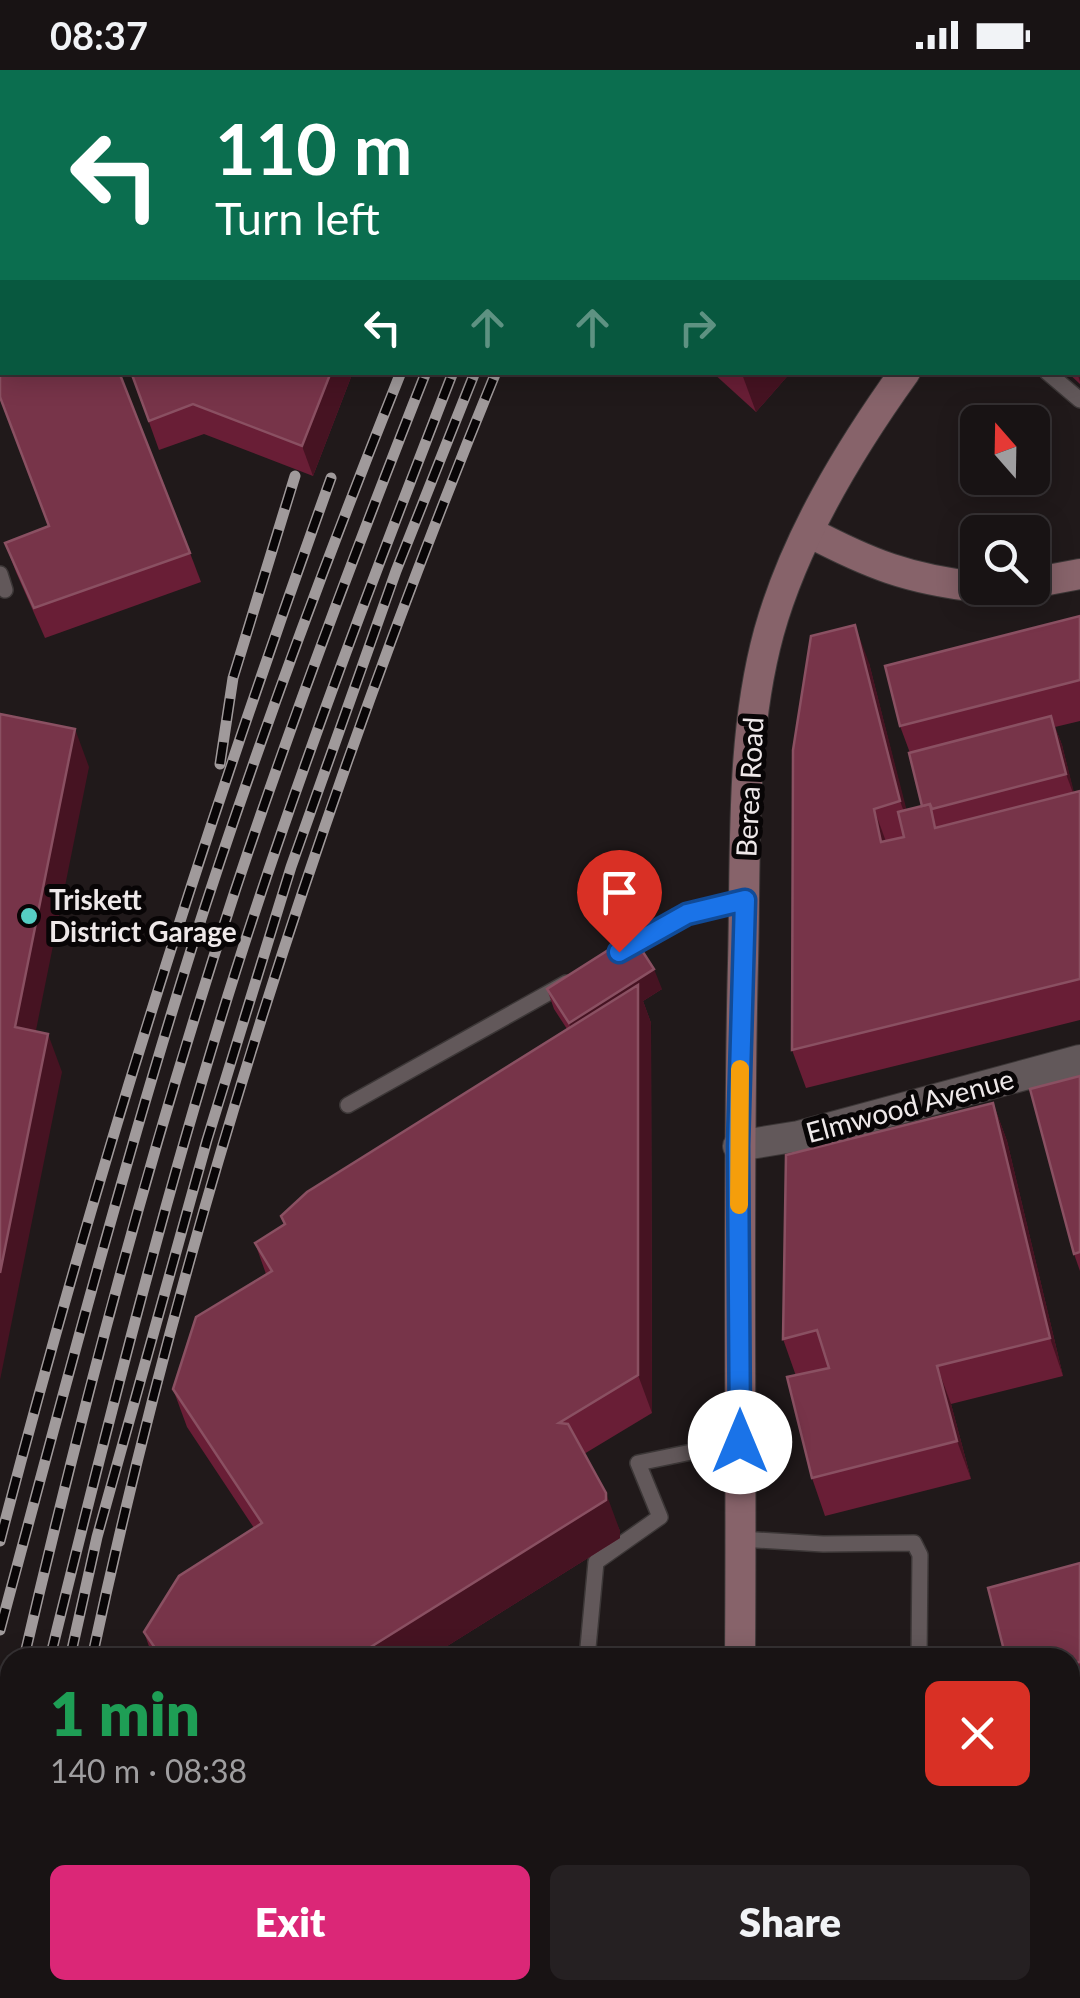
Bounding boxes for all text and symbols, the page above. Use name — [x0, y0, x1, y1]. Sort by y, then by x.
text: 08:37 — [50, 12, 148, 58]
text: 110 m — [215, 106, 412, 190]
icon: left — [50, 110, 180, 240]
text: Turn left — [215, 191, 380, 245]
icon: left — [355, 300, 410, 355]
icon: ahead — [460, 300, 515, 355]
icon: ahead — [565, 300, 620, 355]
icon: right — [670, 300, 725, 355]
north arrow — [960, 405, 1050, 495]
map controls — [960, 405, 1050, 605]
button: search — [960, 515, 1050, 605]
street label: Berea Road — [728, 716, 770, 858]
pin — [577, 850, 662, 953]
icon: arrive — [592, 865, 647, 920]
place label: Triskett District Garage — [49, 882, 237, 948]
marker: Triskett District Garage — [18, 905, 40, 927]
street label: Elmwood Avenue — [802, 1061, 1017, 1149]
position arrow — [688, 1390, 792, 1494]
text: 1 min — [50, 1677, 200, 1749]
button: close — [925, 1681, 1030, 1786]
text: 140 m · 08:38 — [50, 1751, 247, 1790]
button: Exit — [50, 1865, 530, 1980]
button: Share — [550, 1865, 1030, 1980]

